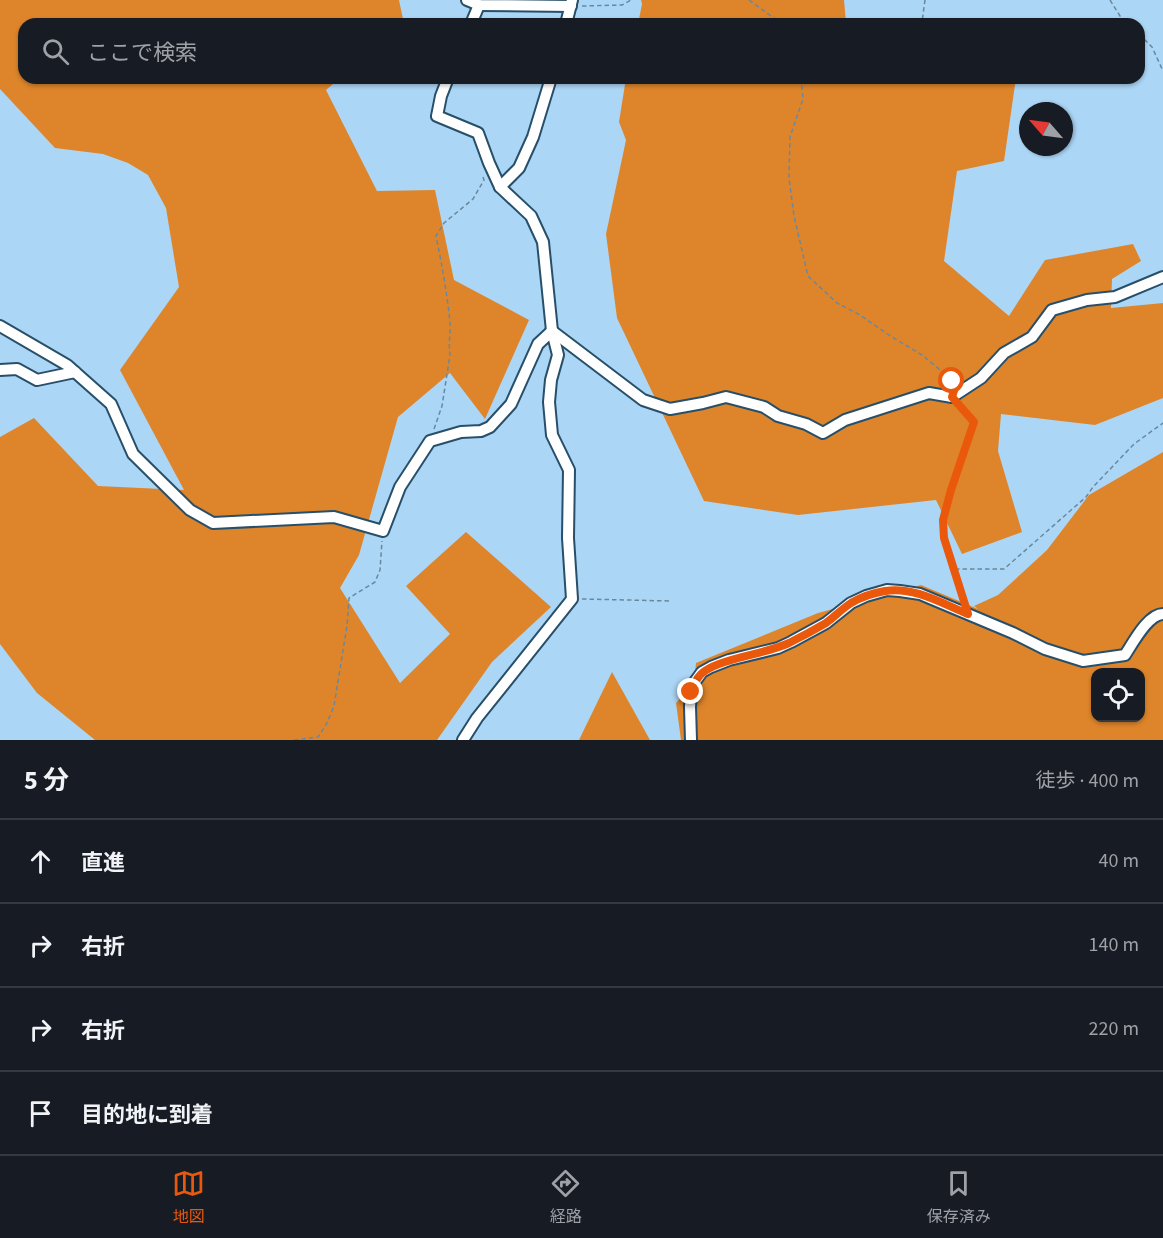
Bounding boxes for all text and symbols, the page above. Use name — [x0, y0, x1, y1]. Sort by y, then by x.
search box — [18, 18, 1145, 84]
icon: search — [39, 35, 72, 68]
text: ここで検索 — [87, 37, 197, 69]
north arrow — [1019, 102, 1073, 156]
route start — [938, 367, 964, 393]
map controls — [1091, 668, 1145, 722]
button: locate — [1091, 668, 1145, 722]
route end — [677, 678, 703, 704]
text: 5 分 — [24, 762, 69, 799]
text: 徒歩 · 400 m — [1036, 767, 1139, 795]
icon: ahead — [24, 845, 57, 878]
text: 直進 — [81, 847, 125, 879]
text: 40 m — [1099, 847, 1139, 875]
icon: right — [24, 929, 57, 962]
text: 右折 — [81, 931, 125, 963]
text: 140 m — [1089, 931, 1139, 959]
icon: right — [24, 1013, 57, 1046]
text: 右折 — [81, 1015, 125, 1047]
text: 220 m — [1089, 1015, 1139, 1043]
icon: arrive — [24, 1097, 57, 1130]
text: 目的地に到着 — [81, 1099, 213, 1131]
tab: 地図 — [172, 1167, 205, 1228]
tab: 経路 — [549, 1167, 582, 1228]
tab: 保存済み — [927, 1167, 991, 1228]

